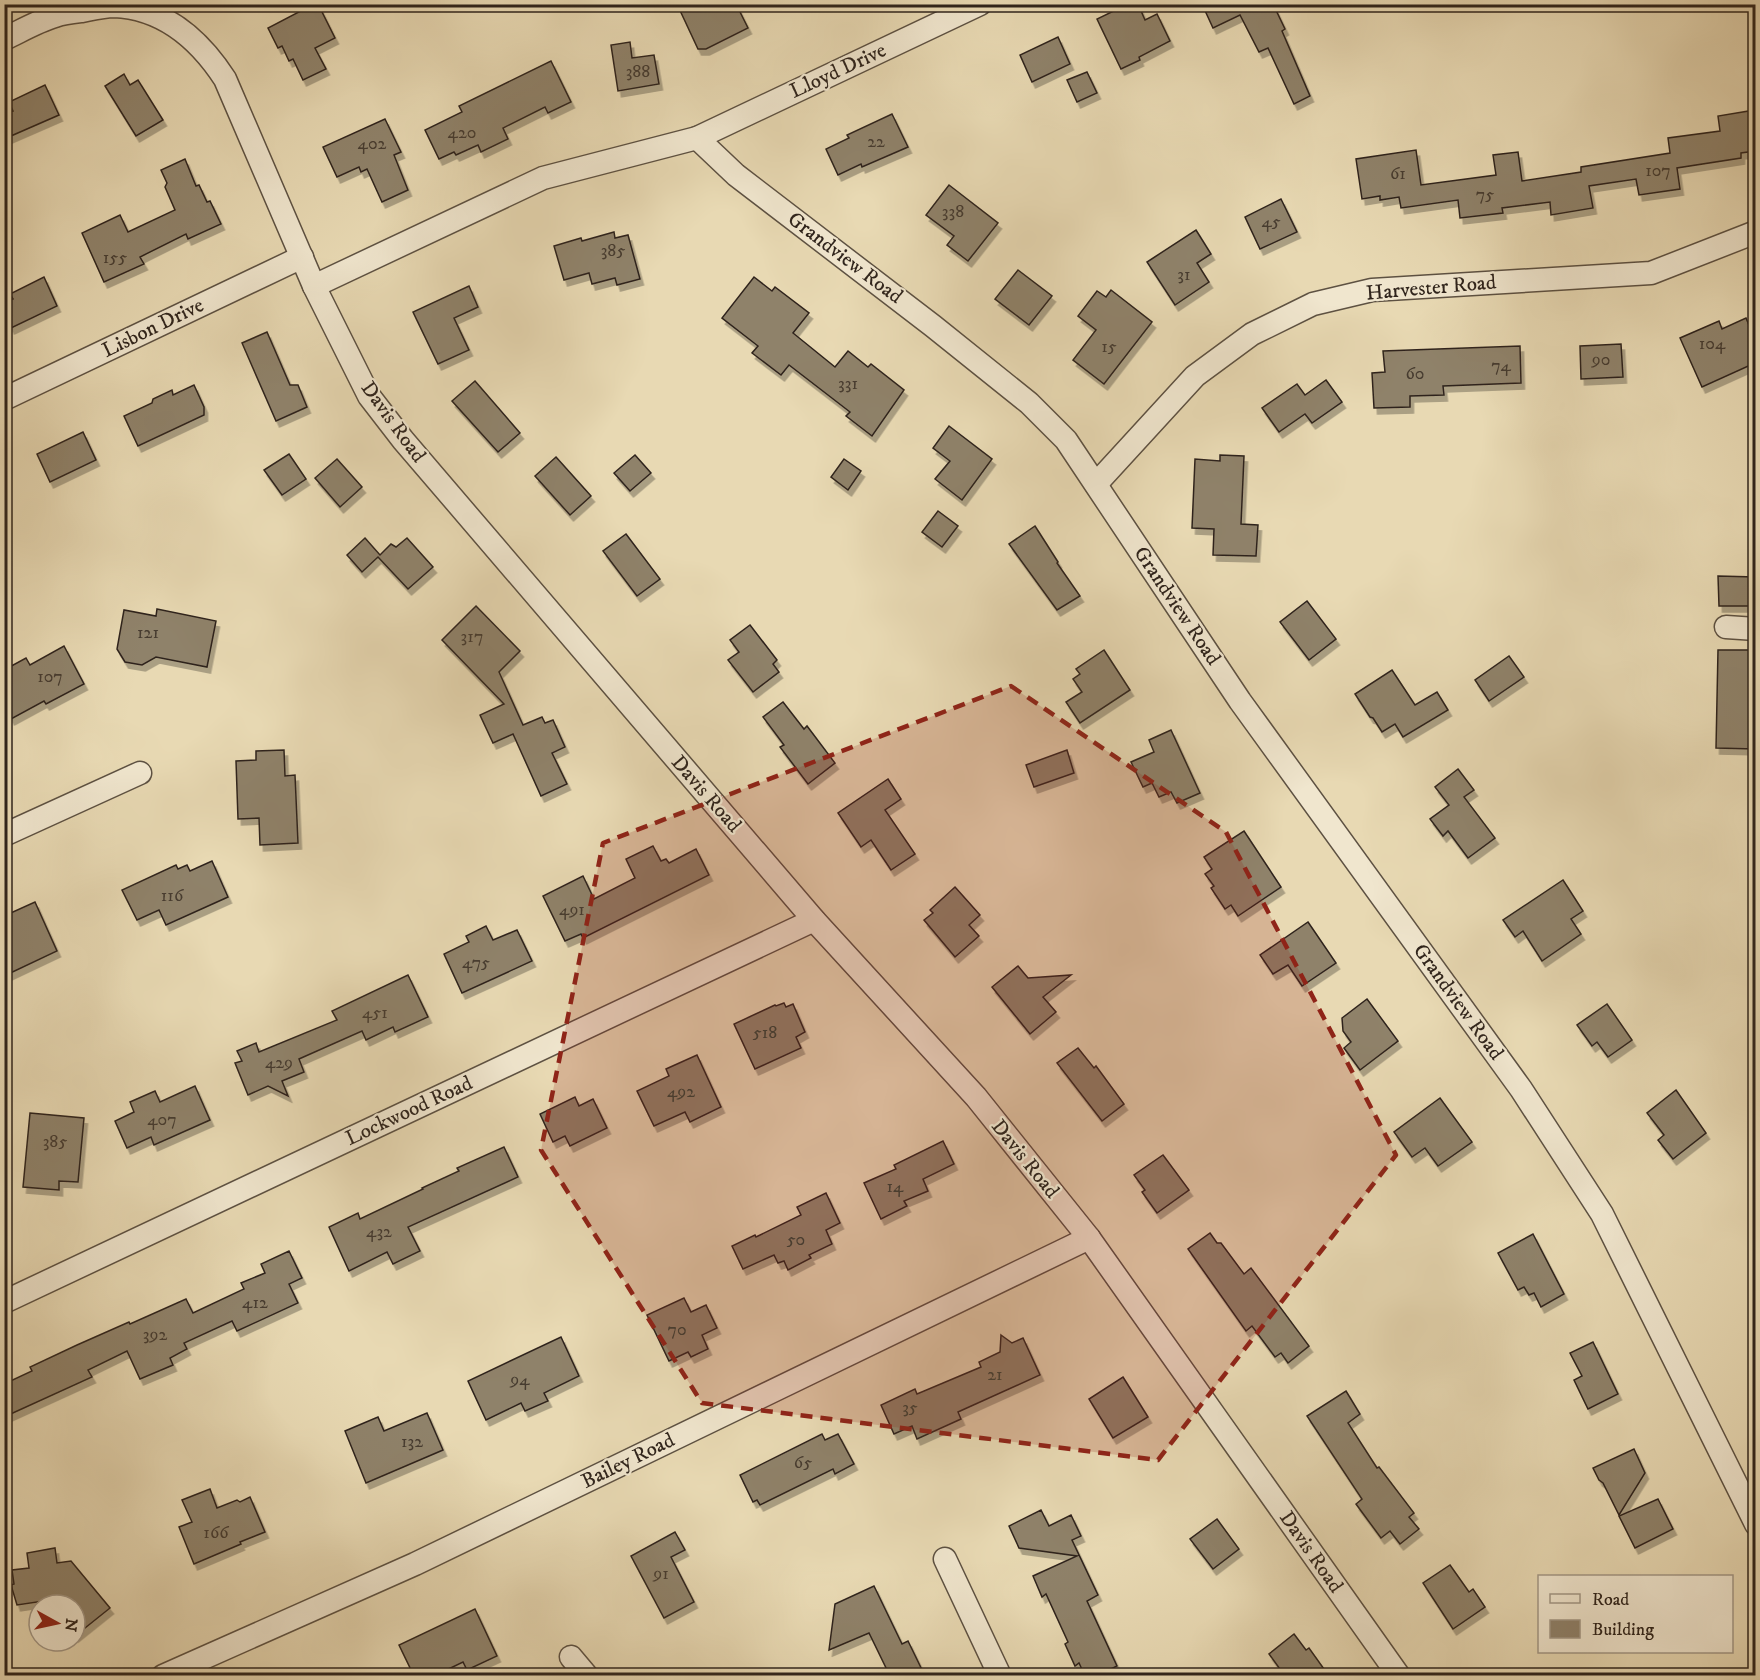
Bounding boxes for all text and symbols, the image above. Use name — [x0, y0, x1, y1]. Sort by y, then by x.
street label: Lloyd Drive — [786, 37, 891, 105]
house number: 388 — [626, 61, 650, 83]
house number: 420 — [448, 122, 476, 144]
house number: 22 — [867, 131, 885, 153]
house number: 402 — [358, 133, 387, 155]
house number: 107 — [1645, 160, 1671, 182]
house number: 61 — [1390, 163, 1406, 185]
house number: 75 — [1476, 184, 1494, 206]
house number: 338 — [942, 201, 964, 223]
street label: Grandview Road — [782, 206, 908, 310]
house number: 45 — [1261, 211, 1281, 233]
house number: 385 — [601, 240, 625, 262]
house number: 155 — [103, 247, 127, 269]
house number: 31 — [1177, 264, 1191, 286]
street label: Harvester Road — [1365, 269, 1498, 307]
street label: Lisbon Drive — [98, 292, 208, 364]
house number: 104 — [1699, 333, 1726, 355]
house number: 15 — [1101, 336, 1117, 358]
house number: 90 — [1591, 349, 1610, 371]
house number: 74 — [1491, 355, 1511, 377]
house number: 60 — [1405, 363, 1425, 385]
house number: 331 — [838, 373, 858, 395]
street label: Davis Road — [355, 376, 431, 468]
street label: Grandview Road — [1128, 542, 1226, 671]
house number: 121 — [137, 622, 159, 644]
house number: 317 — [461, 626, 483, 648]
house number: 107 — [37, 666, 63, 688]
street label: Davis Road — [665, 750, 747, 838]
house number: 116 — [161, 885, 184, 907]
house number: 491 — [559, 899, 585, 921]
street label: Grandview Road — [1407, 939, 1509, 1066]
house number: 475 — [462, 952, 490, 974]
house number: 451 — [362, 1002, 388, 1024]
house number: 518 — [753, 1022, 777, 1044]
house number: 429 — [265, 1052, 293, 1074]
street label: Lockwood Road — [341, 1070, 477, 1152]
house number: 492 — [667, 1081, 695, 1103]
house number: 407 — [147, 1109, 177, 1131]
street label: Davis Road — [985, 1114, 1065, 1204]
house number: 385 — [43, 1131, 67, 1153]
house number: 14 — [887, 1176, 904, 1198]
house number: 432 — [366, 1221, 392, 1243]
house number: 50 — [787, 1229, 805, 1251]
house number: 412 — [242, 1292, 268, 1314]
house number: 70 — [667, 1319, 687, 1341]
house number: 392 — [143, 1324, 167, 1346]
house number: 21 — [987, 1364, 1003, 1386]
house number: 94 — [509, 1369, 530, 1391]
house number: 35 — [902, 1397, 918, 1419]
street label: Bailey Road — [577, 1427, 679, 1495]
house number: 132 — [401, 1431, 423, 1453]
house number: 65 — [794, 1452, 812, 1474]
street label: Davis Road — [1273, 1506, 1349, 1598]
house number: 166 — [203, 1522, 229, 1544]
house number: 91 — [652, 1563, 669, 1585]
legend — [1538, 1575, 1733, 1653]
text: Road — [1592, 1589, 1629, 1611]
north arrow — [27, 1593, 87, 1653]
text: N — [60, 1617, 82, 1633]
text: Building — [1592, 1619, 1654, 1641]

